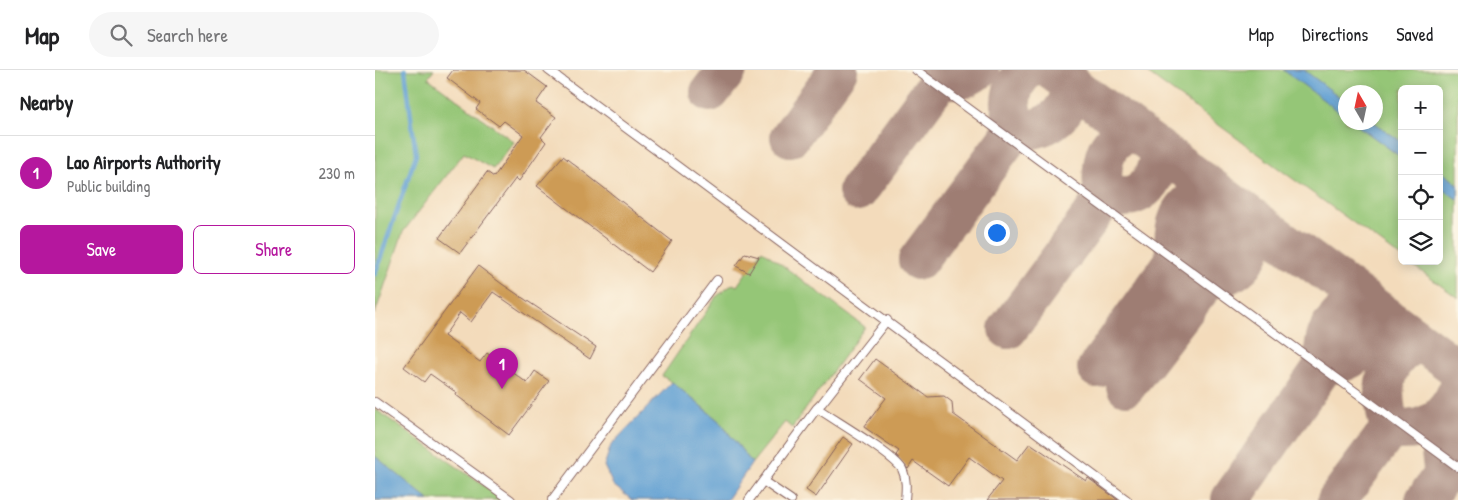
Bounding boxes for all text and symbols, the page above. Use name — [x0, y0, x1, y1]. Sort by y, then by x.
search box — [89, 12, 439, 57]
text: Map — [25, 19, 59, 51]
icon: search — [107, 21, 135, 49]
text: Search here — [147, 22, 228, 48]
text: Map — [1249, 22, 1274, 47]
text: Directions — [1302, 22, 1368, 47]
text: Saved — [1396, 22, 1433, 47]
north arrow — [1338, 85, 1383, 130]
map controls — [1398, 85, 1443, 265]
button: + — [1398, 85, 1443, 130]
text: Nearby — [20, 88, 73, 117]
button: − — [1398, 130, 1443, 175]
text: Lao Airports Authority — [67, 149, 221, 175]
text: 1 — [33, 162, 39, 184]
text: 230 m — [319, 162, 355, 184]
text: Public building — [67, 175, 150, 197]
button: locate — [1398, 175, 1443, 220]
your location — [984, 220, 1010, 246]
button: layers — [1398, 220, 1443, 265]
button: Save — [20, 225, 183, 274]
button: Share — [193, 225, 355, 274]
pin: 1 — [486, 348, 518, 389]

